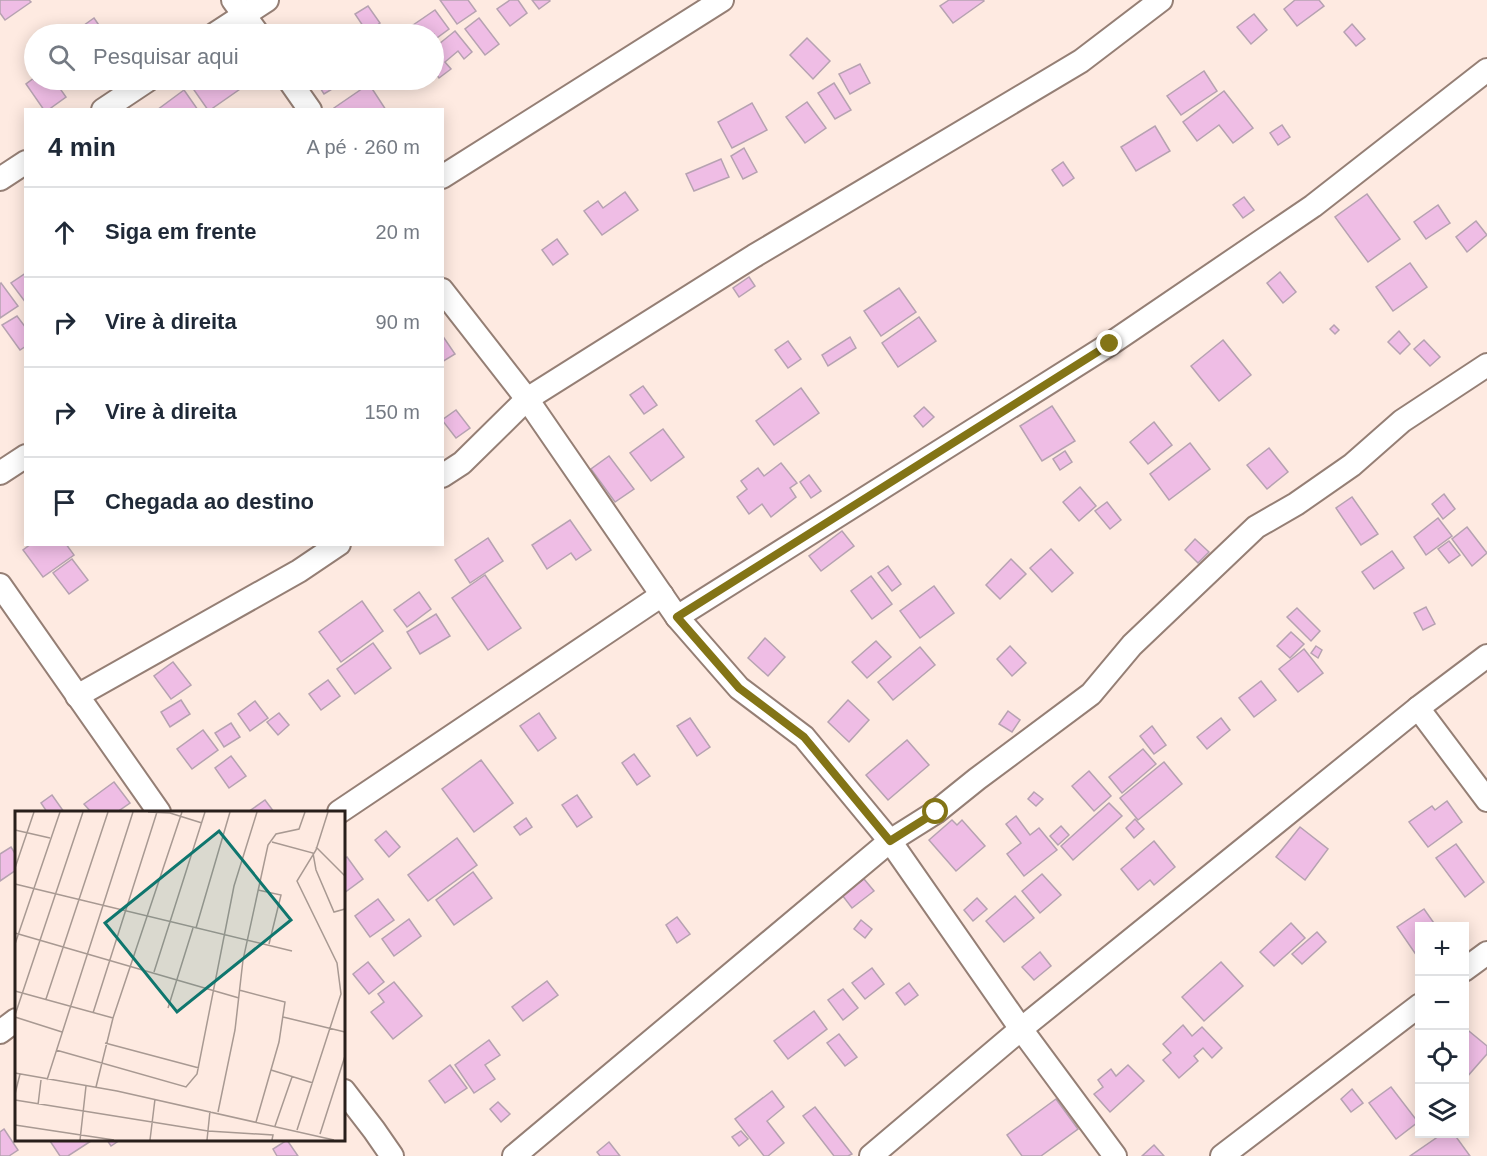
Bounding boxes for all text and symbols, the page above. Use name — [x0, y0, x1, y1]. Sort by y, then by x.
search box — [24, 24, 444, 90]
icon: search — [45, 41, 78, 74]
text: Pesquisar aqui — [93, 44, 239, 69]
text: 4 min — [48, 132, 116, 162]
text: A pé · 260 m — [307, 136, 420, 158]
icon: ahead — [48, 216, 81, 249]
text: Siga em frente — [105, 219, 257, 244]
text: 20 m — [376, 221, 420, 243]
icon: right — [48, 306, 81, 339]
text: Vire à direita — [105, 309, 237, 334]
text: 90 m — [376, 311, 420, 333]
route end — [1096, 330, 1122, 356]
icon: right — [48, 396, 81, 429]
text: Vire à direita — [105, 399, 237, 424]
text: 150 m — [364, 401, 420, 423]
icon: arrive — [48, 486, 81, 519]
text: Chegada ao destino — [105, 489, 314, 514]
route start — [922, 798, 948, 824]
inset map — [15, 811, 345, 1141]
map controls — [1415, 922, 1469, 1138]
button: + — [1415, 922, 1469, 976]
button: − — [1415, 976, 1469, 1030]
button: locate — [1415, 1030, 1469, 1084]
button: layers — [1415, 1084, 1469, 1138]

